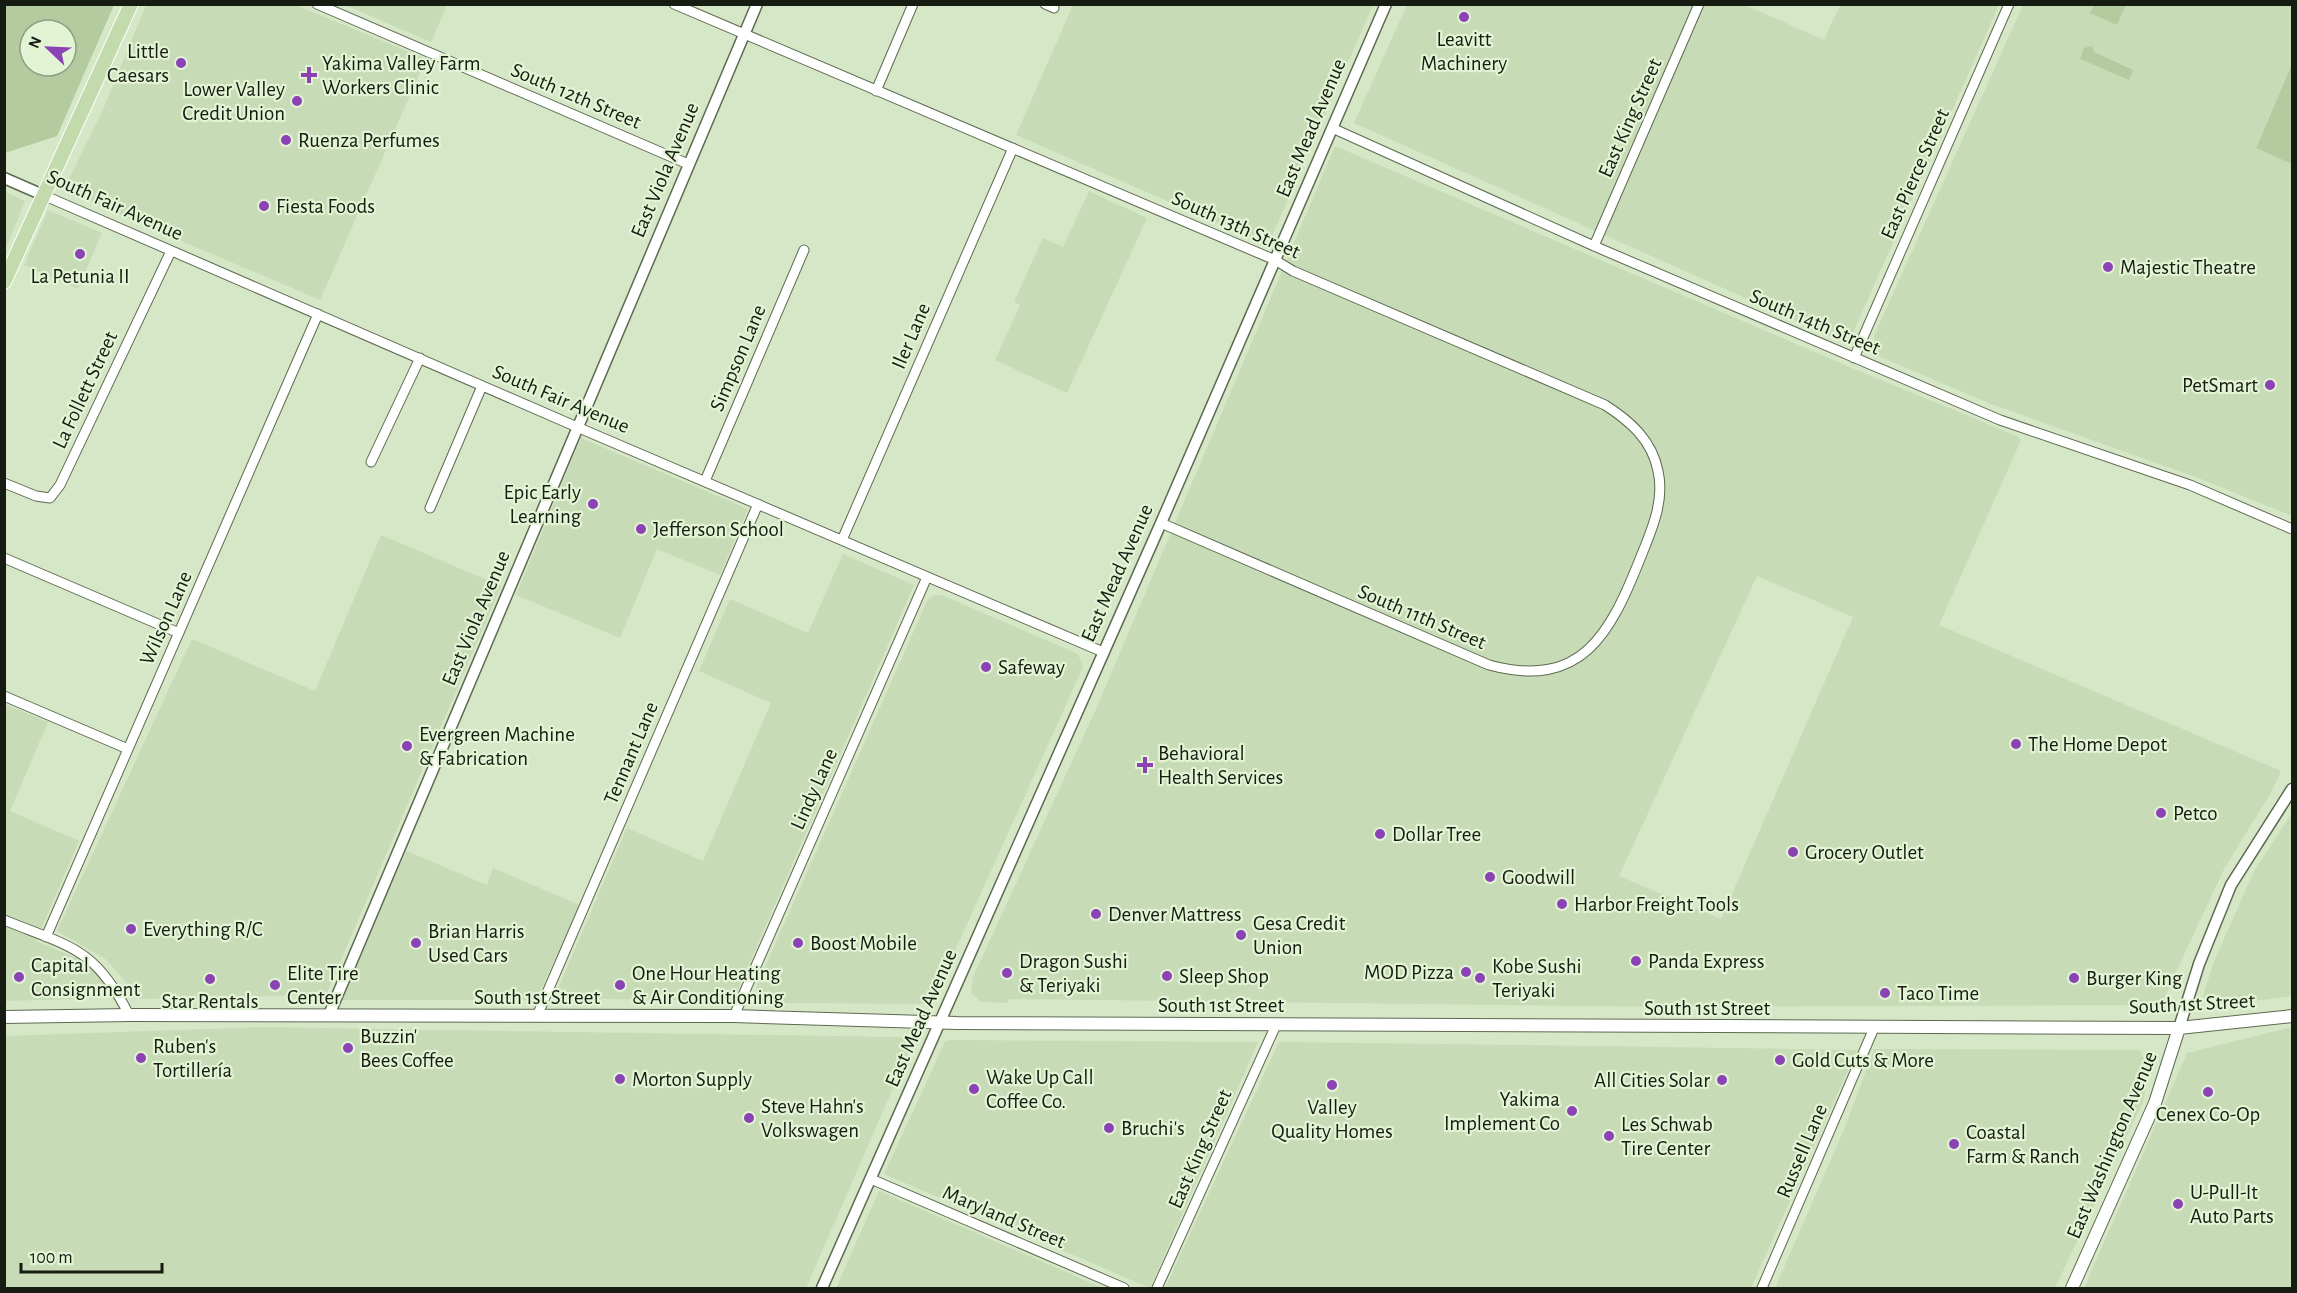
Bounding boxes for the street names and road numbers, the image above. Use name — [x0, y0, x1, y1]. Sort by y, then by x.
street label: East King Street — [1594, 55, 1666, 181]
street label: East Mead Avenue — [1272, 56, 1350, 200]
street label: South 12th Street — [508, 59, 644, 133]
street label: East Viola Avenue — [627, 100, 703, 240]
street label: East Pierce Street — [1877, 105, 1953, 242]
street label: South Fair Avenue — [44, 166, 186, 244]
street label: South 13th Street — [1169, 187, 1304, 263]
street label: South 14th Street — [1747, 285, 1884, 359]
street label: Iler Lane — [888, 300, 934, 372]
street label: Simpson Lane — [706, 302, 770, 414]
street label: La Follett Street — [49, 328, 121, 452]
street label: South Fair Avenue — [490, 361, 632, 437]
street label: East Mead Avenue — [1077, 501, 1157, 645]
street label: East Viola Avenue — [438, 548, 514, 688]
street label: Wilson Lane — [136, 568, 196, 668]
street label: South 11th Street — [1355, 581, 1489, 653]
street label: Tennant Lane — [600, 699, 662, 807]
street label: Lindy Lane — [787, 745, 841, 833]
street label: East Mead Avenue — [881, 946, 961, 1090]
street label: South 1st Street — [474, 987, 600, 1008]
street label: South 1st Street — [2128, 990, 2256, 1018]
street label: South 1st Street — [1158, 995, 1284, 1016]
street label: South 1st Street — [1644, 998, 1770, 1019]
street label: East Washington Avenue — [2063, 1048, 2161, 1242]
street label: East King Street — [1164, 1086, 1236, 1212]
street label: Russell Lane — [1773, 1101, 1831, 1201]
street label: Maryland Street — [940, 1182, 1069, 1252]

